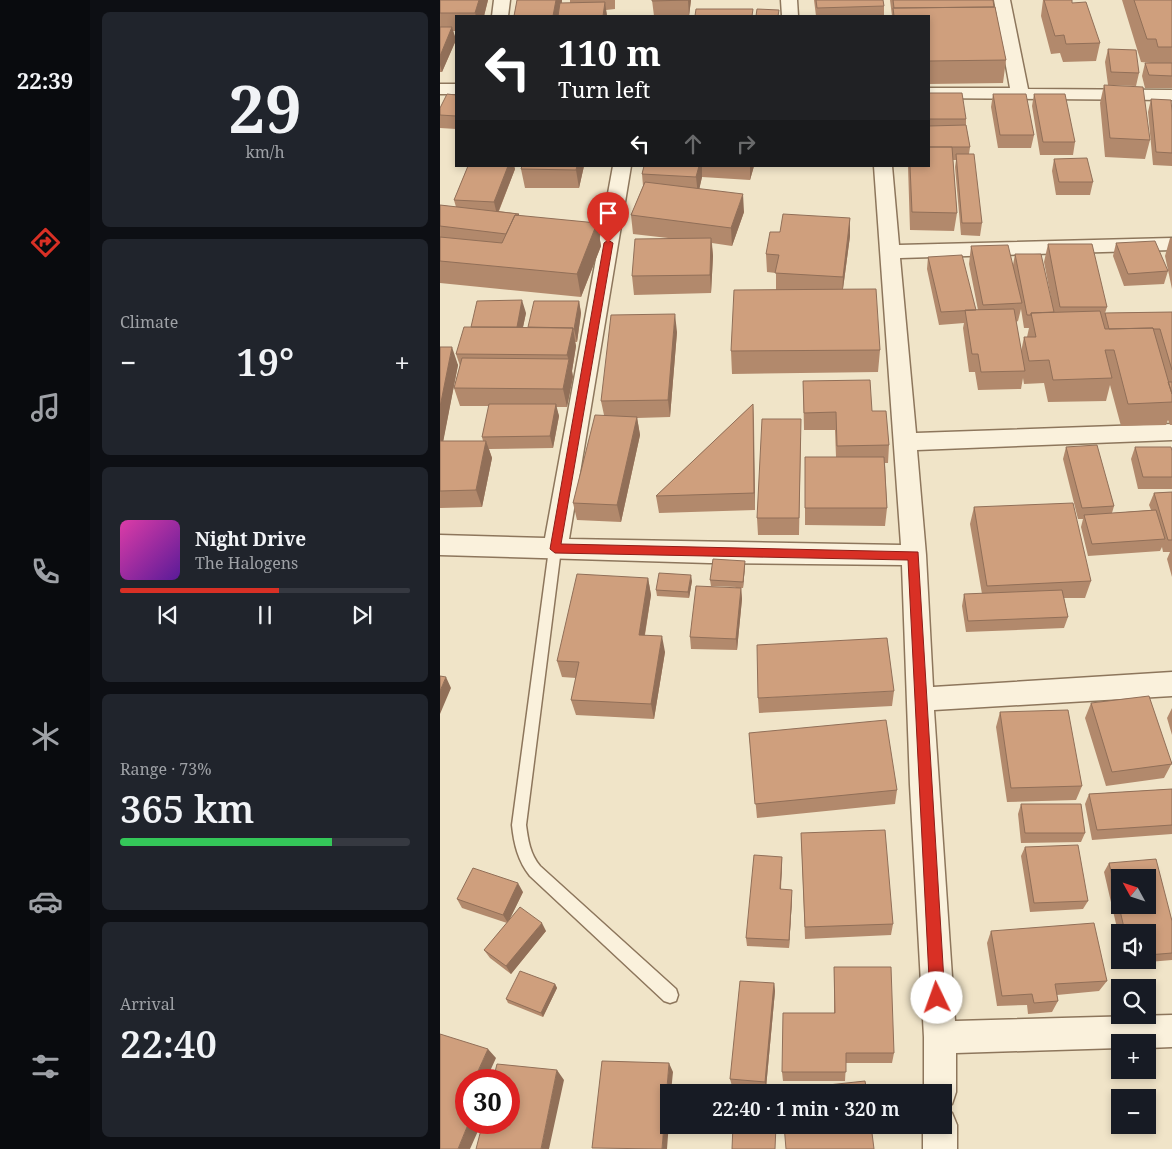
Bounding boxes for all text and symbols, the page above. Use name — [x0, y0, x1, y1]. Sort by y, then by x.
text: 110 m — [558, 29, 661, 76]
icon: left — [475, 35, 540, 100]
text: 29 — [228, 64, 302, 152]
text: 22:39 — [17, 65, 73, 95]
text: Turn left — [558, 74, 650, 104]
icon: left — [626, 130, 654, 158]
icon: ahead — [679, 130, 707, 158]
icon: right — [732, 130, 760, 158]
text: km/h — [245, 141, 285, 163]
pin — [587, 192, 629, 243]
icon: arrive — [594, 199, 622, 227]
icon: directions — [28, 225, 63, 260]
text: Climate — [120, 311, 178, 333]
text: 19° — [236, 335, 294, 387]
text: − — [120, 343, 136, 381]
text: + — [394, 343, 410, 381]
icon: music — [28, 390, 63, 425]
text: Night Drive — [195, 526, 306, 552]
text: The Halogens — [195, 552, 298, 574]
icon: phone — [28, 554, 63, 589]
icon: previous — [154, 601, 182, 629]
icon: pause — [251, 601, 279, 629]
icon: next — [348, 601, 376, 629]
icon: climate — [28, 719, 63, 754]
text: Range · 73% — [120, 758, 212, 780]
text: 365 km — [120, 782, 254, 834]
north arrow — [1111, 869, 1156, 914]
map controls — [1111, 869, 1156, 1134]
icon: car — [28, 884, 63, 919]
button: sound — [1111, 924, 1156, 969]
position arrow — [910, 971, 962, 1023]
button: search — [1111, 979, 1156, 1024]
text: Arrival — [120, 993, 175, 1015]
text: 22:40 — [120, 1017, 217, 1069]
button: + — [1111, 1034, 1156, 1079]
icon: filters — [28, 1049, 63, 1084]
speed limit sign: 30 — [455, 1069, 520, 1134]
button: − — [1111, 1089, 1156, 1134]
text: 22:40 · 1 min · 320 m — [712, 1096, 900, 1122]

